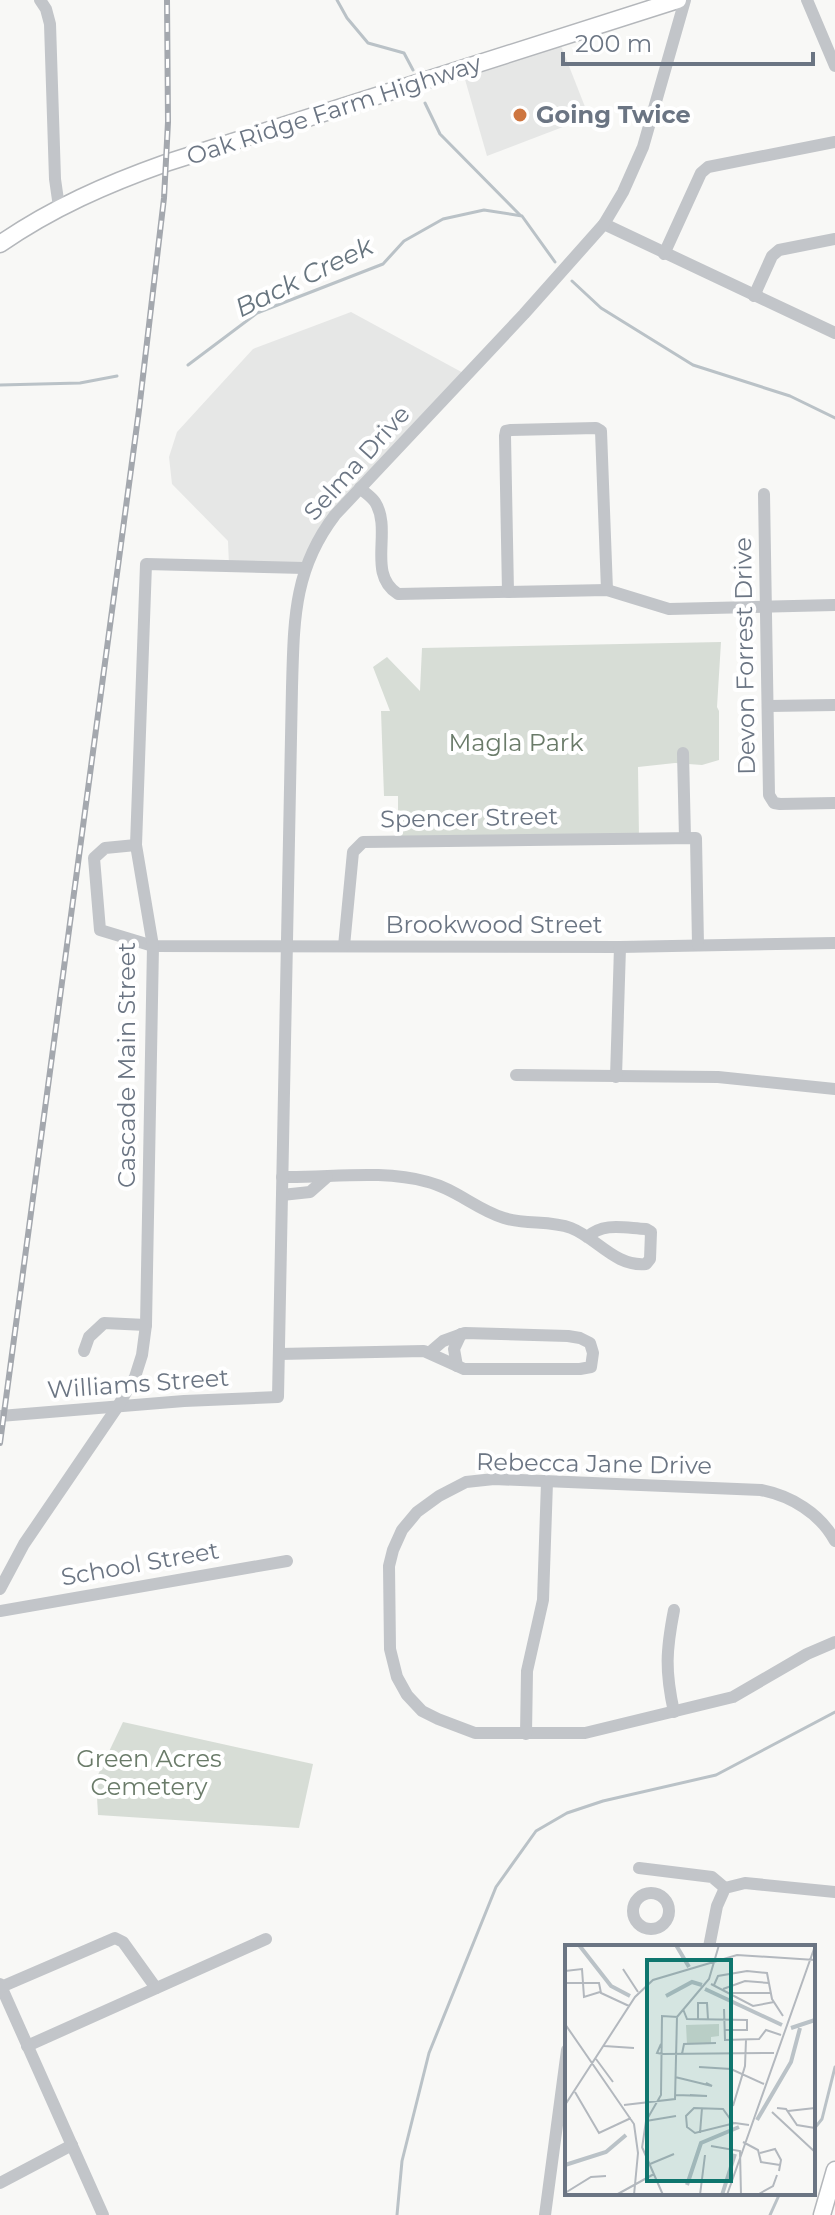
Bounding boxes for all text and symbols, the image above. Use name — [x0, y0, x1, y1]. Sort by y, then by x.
scale bar — [563, 16, 813, 66]
text: 200 m — [575, 29, 652, 58]
street label: Oak Ridge Farm Highway — [183, 48, 485, 171]
place label: Going Twice — [536, 100, 691, 129]
marker: Going Twice — [511, 106, 529, 124]
water label: Back Creek — [230, 229, 380, 324]
street label: Selma Drive — [298, 399, 416, 526]
street label: Devon Forrest Drive — [728, 537, 761, 775]
park label: Magla Park — [448, 728, 584, 757]
street label: Spencer Street — [380, 801, 558, 834]
street label: Brookwood Street — [385, 910, 603, 939]
street label: Cascade Main Street — [112, 942, 141, 1188]
street label: Williams Street — [46, 1363, 230, 1404]
street label: Rebecca Jane Drive — [476, 1447, 712, 1480]
street label: School Street — [59, 1535, 221, 1592]
park label: Green Acres Cemetery — [76, 1744, 222, 1801]
inset map — [565, 1945, 815, 2195]

